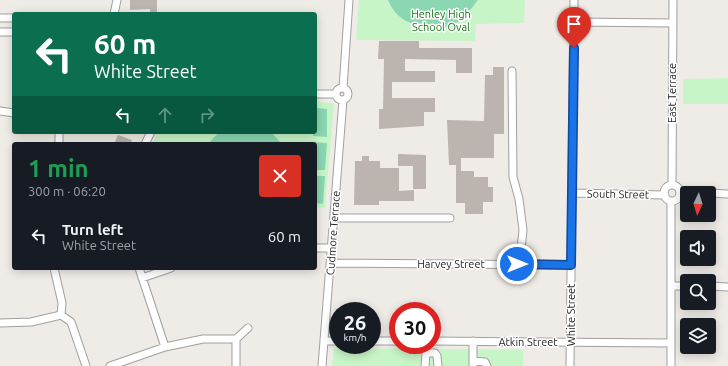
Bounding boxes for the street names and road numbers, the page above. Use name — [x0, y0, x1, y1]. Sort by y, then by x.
street label: East Terrace — [666, 63, 678, 123]
street label: South Street — [587, 187, 650, 201]
street label: Cudmore Terrace — [324, 190, 342, 276]
street label: Harvey Street — [417, 258, 486, 270]
street label: White Street — [565, 283, 577, 346]
street label: Atkin Street — [498, 336, 558, 348]

